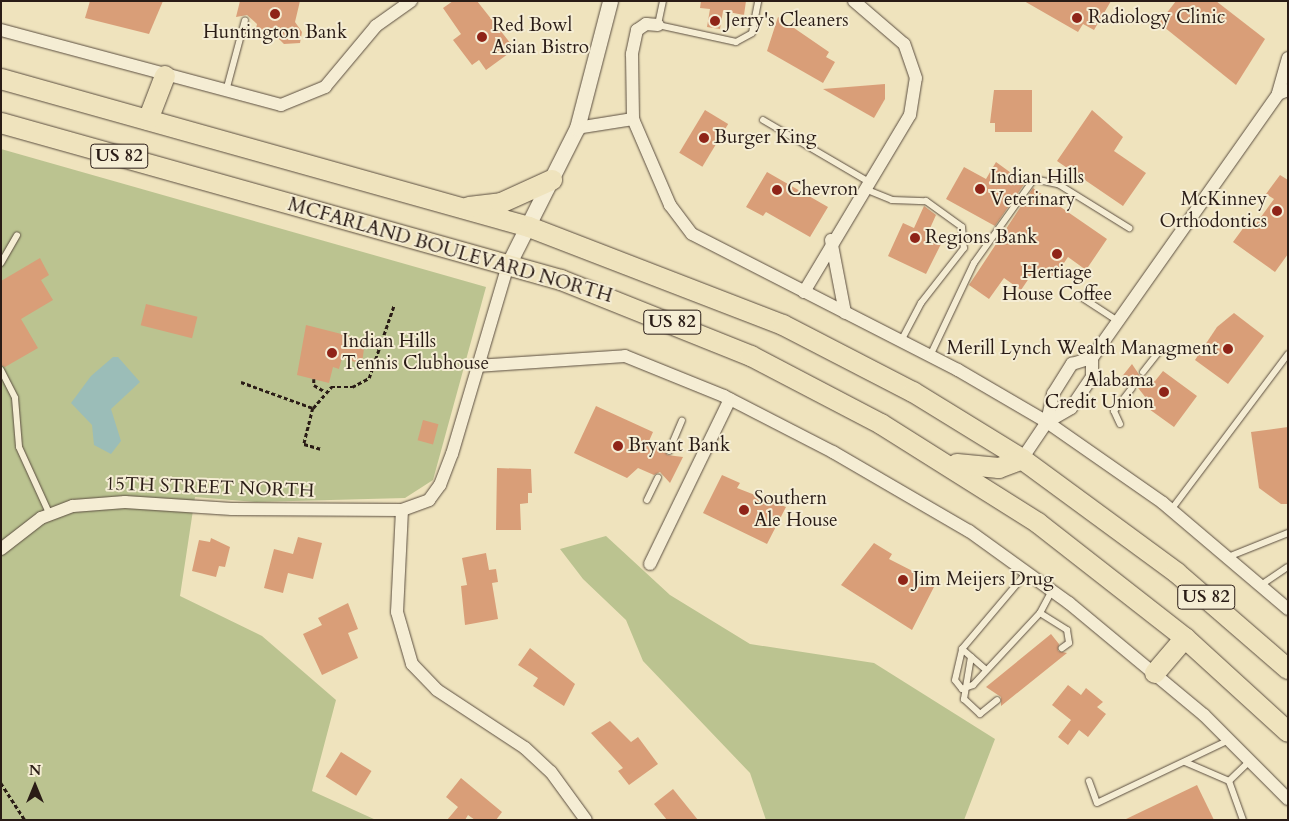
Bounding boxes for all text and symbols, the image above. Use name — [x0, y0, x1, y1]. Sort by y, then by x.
place label: Radiology Clinic — [1088, 7, 1226, 29]
marker: Huntington Bank — [269, 8, 281, 20]
place label: Jerry's Cleaners — [725, 10, 849, 32]
marker: Radiology Clinic — [1070, 11, 1084, 25]
place label: Red Bowl Asian Bistro — [492, 15, 589, 59]
marker: Jerry's Cleaners — [709, 15, 721, 27]
place label: Huntington Bank — [203, 22, 347, 44]
marker: Red Bowl Asian Bistro — [476, 31, 488, 43]
place label: Burger King — [714, 127, 817, 149]
marker: Burger King — [698, 132, 710, 144]
road number: US 82 — [89, 140, 149, 172]
place label: Indian Hills Veterinary — [990, 167, 1084, 211]
place label: Chevron — [787, 179, 858, 201]
marker: Indian Hills Veterinary — [974, 183, 986, 195]
marker: Chevron — [771, 184, 783, 196]
place label: McKinney Orthodontics — [1159, 189, 1267, 233]
street label: MCFARLAND BOULEVARD NORTH — [285, 194, 615, 308]
marker: McKinney Orthodontics — [1271, 205, 1283, 217]
place label: Regions Bank — [925, 227, 1037, 249]
marker: Regions Bank — [909, 232, 921, 244]
marker: Hertiage House Coffee — [1051, 248, 1063, 260]
place label: Hertiage House Coffee — [1002, 262, 1112, 306]
road number: US 82 — [642, 306, 702, 338]
place label: Indian Hills Tennis Clubhouse — [342, 331, 489, 375]
place label: Merill Lynch Wealth Managment — [946, 338, 1218, 360]
marker: Merill Lynch Wealth Managment — [1222, 343, 1234, 355]
marker: Indian Hills Tennis Clubhouse — [326, 347, 338, 359]
place label: Alabama Credit Union — [1045, 370, 1154, 414]
marker: Alabama Credit Union — [1158, 386, 1170, 398]
place label: Bryant Bank — [628, 435, 730, 457]
marker: Bryant Bank — [612, 440, 624, 452]
street label: 15TH STREET NORTH — [105, 473, 315, 503]
place label: Southern Ale House — [754, 488, 838, 532]
marker: Southern Ale House — [738, 504, 750, 516]
place label: Jim Meijers Drug — [913, 569, 1054, 591]
marker: Jim Meijers Drug — [897, 574, 909, 586]
road number: US 82 — [1176, 582, 1236, 612]
north arrow — [10, 761, 60, 811]
text: N — [29, 761, 41, 780]

